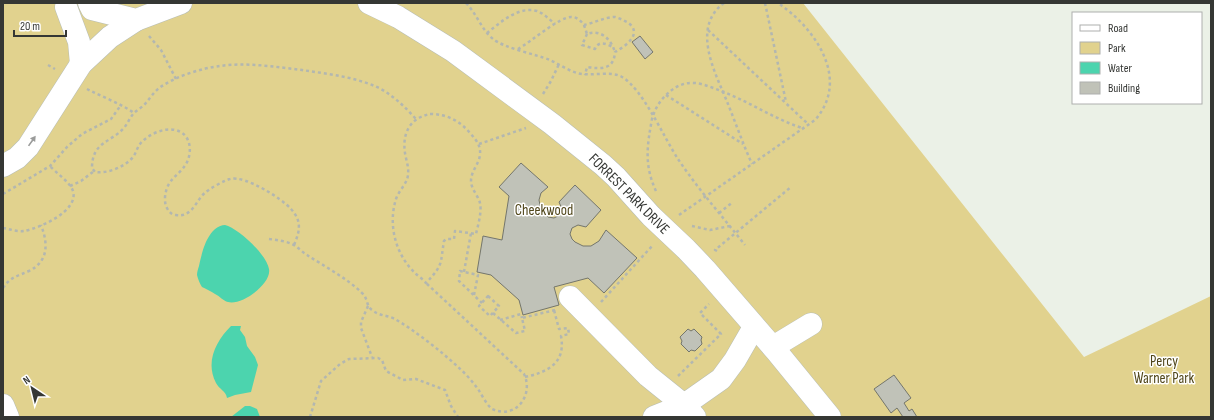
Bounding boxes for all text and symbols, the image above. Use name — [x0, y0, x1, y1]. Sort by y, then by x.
scale bar — [14, 12, 66, 38]
legend — [1072, 12, 1202, 104]
text: 20 m — [20, 19, 40, 34]
text: Road — [1108, 21, 1128, 36]
text: Park — [1108, 41, 1126, 56]
text: Water — [1108, 61, 1132, 76]
text: Building — [1108, 81, 1140, 96]
one-way arrow — [28, 136, 36, 146]
street label: FORREST PARK DRIVE — [585, 150, 673, 238]
park label: Cheekwood — [515, 201, 573, 220]
park label: Percy Warner Park — [1134, 352, 1195, 388]
north arrow — [12, 368, 52, 408]
text: N — [20, 373, 33, 387]

